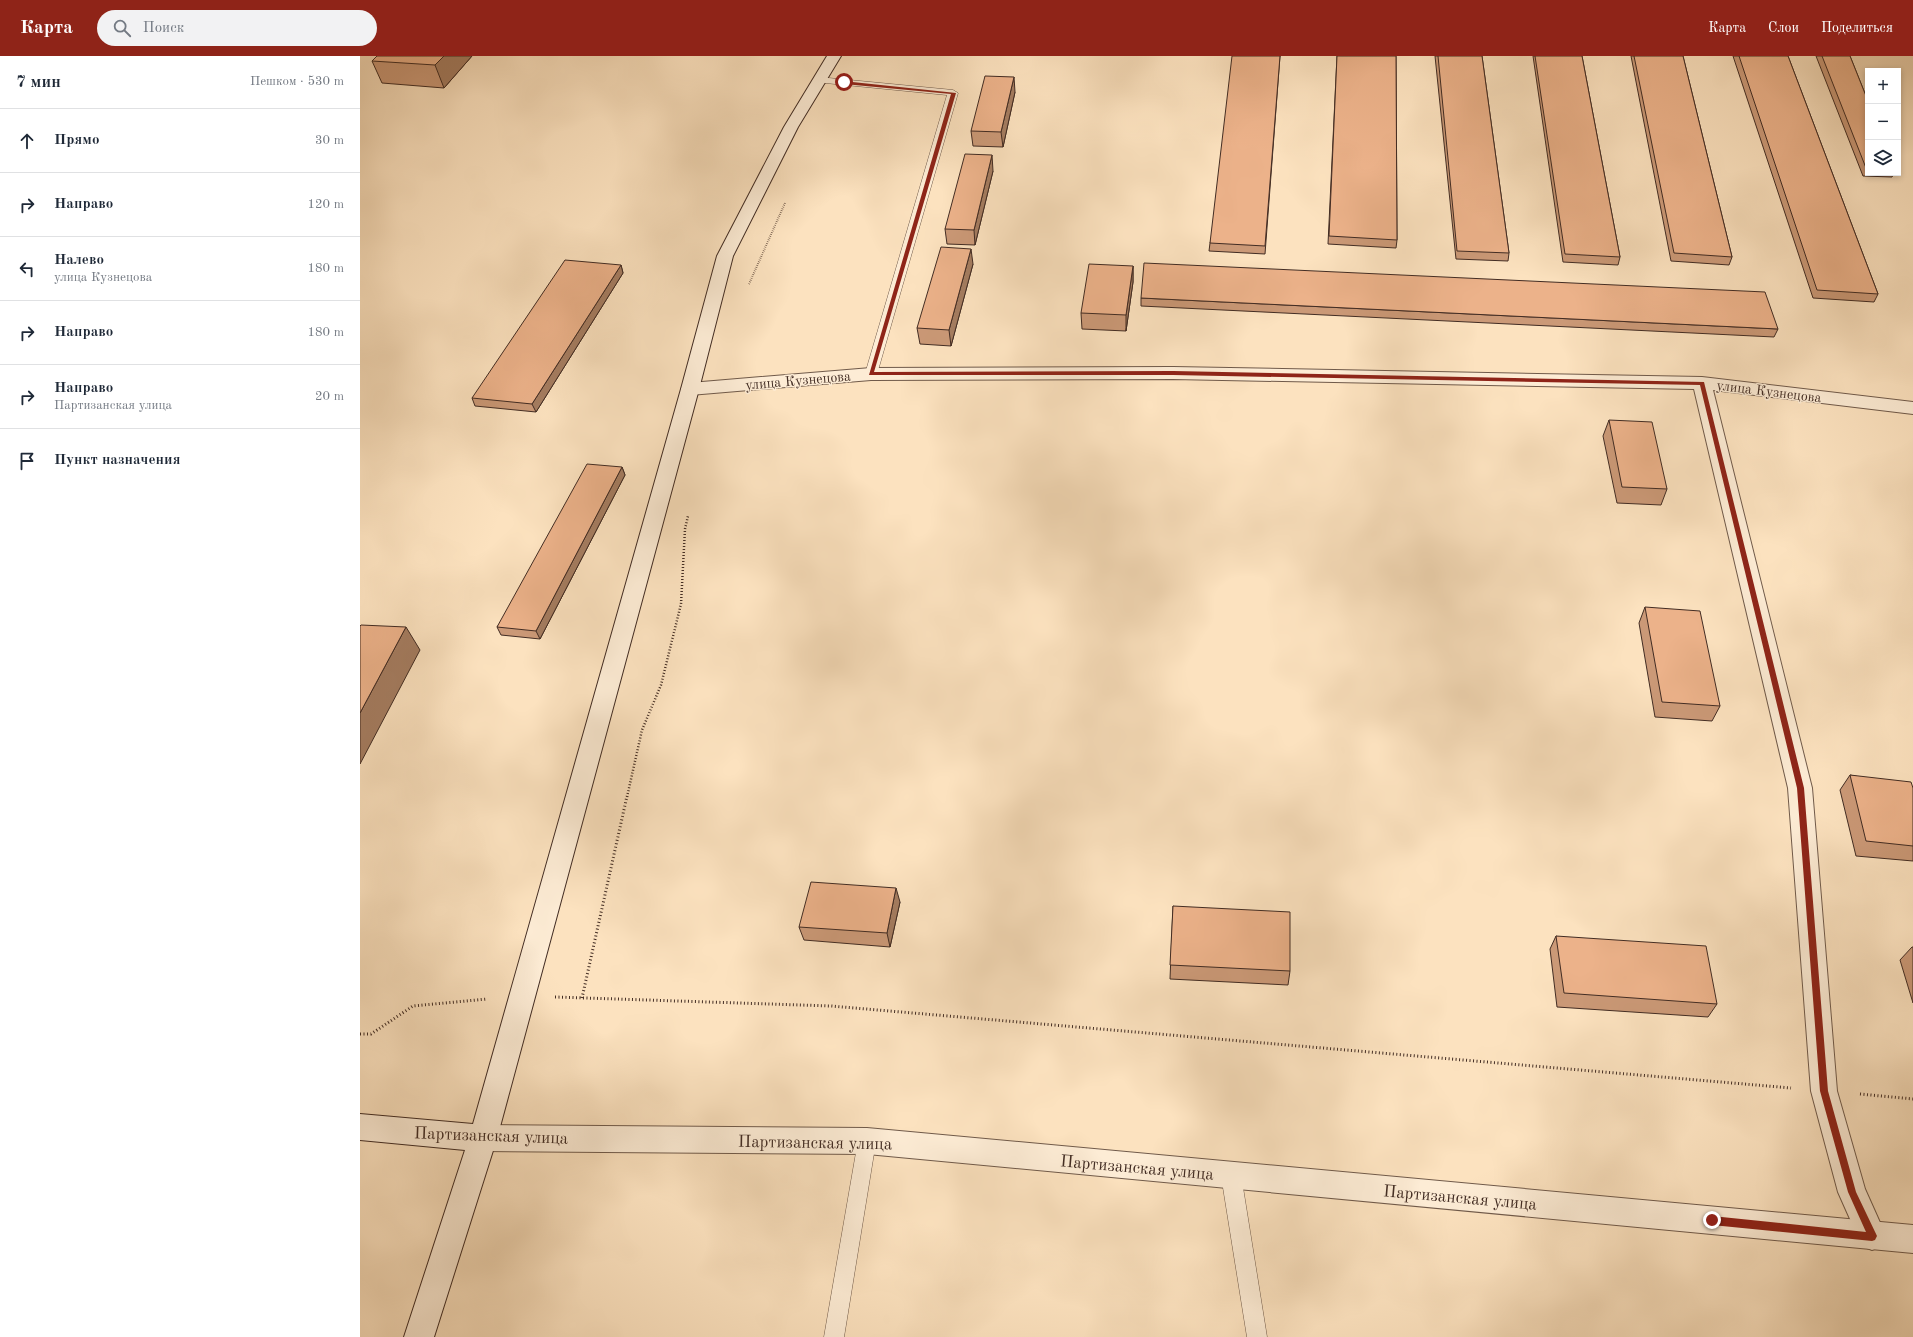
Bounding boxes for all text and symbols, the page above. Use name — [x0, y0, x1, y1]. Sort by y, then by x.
search box — [97, 10, 377, 46]
icon: search — [111, 17, 133, 39]
text: Карта — [20, 19, 73, 38]
text: Поиск — [143, 21, 184, 36]
text: Карта — [1708, 21, 1746, 35]
text: Слои — [1768, 21, 1799, 35]
text: Поделиться — [1821, 21, 1893, 35]
map controls — [1865, 68, 1901, 176]
button: + — [1865, 68, 1901, 104]
route start — [835, 73, 853, 91]
text: 7 мин — [16, 74, 61, 91]
text: Пешком · 530 m — [250, 75, 344, 88]
button: − — [1865, 104, 1901, 140]
icon: ahead — [16, 130, 38, 152]
text: Прямо — [54, 133, 100, 148]
text: 30 m — [315, 134, 344, 147]
button: layers — [1865, 140, 1901, 176]
icon: right — [16, 194, 38, 216]
text: Направо — [54, 197, 113, 212]
text: 120 m — [307, 198, 344, 211]
text: Налево — [54, 253, 104, 268]
icon: left — [16, 258, 38, 280]
text: 180 m — [307, 262, 344, 275]
text: улица Кузнецова — [54, 271, 152, 284]
icon: right — [16, 322, 38, 344]
text: Направо — [54, 325, 113, 340]
text: 180 m — [307, 326, 344, 339]
street label: улица Кузнецова — [745, 369, 851, 393]
street label: улица Кузнецова — [1716, 379, 1822, 405]
text: Направо — [54, 381, 113, 396]
icon: right — [16, 386, 38, 408]
text: 20 m — [315, 390, 344, 403]
text: Партизанская улица — [54, 399, 172, 412]
icon: arrive — [16, 450, 38, 472]
text: Пункт назначения — [54, 453, 181, 468]
street label: Партизанская улица — [414, 1125, 569, 1148]
street label: Партизанская улица — [738, 1134, 893, 1153]
street label: Партизанская улица — [1059, 1153, 1215, 1184]
street label: Партизанская улица — [1382, 1183, 1538, 1214]
route end — [1703, 1211, 1721, 1229]

